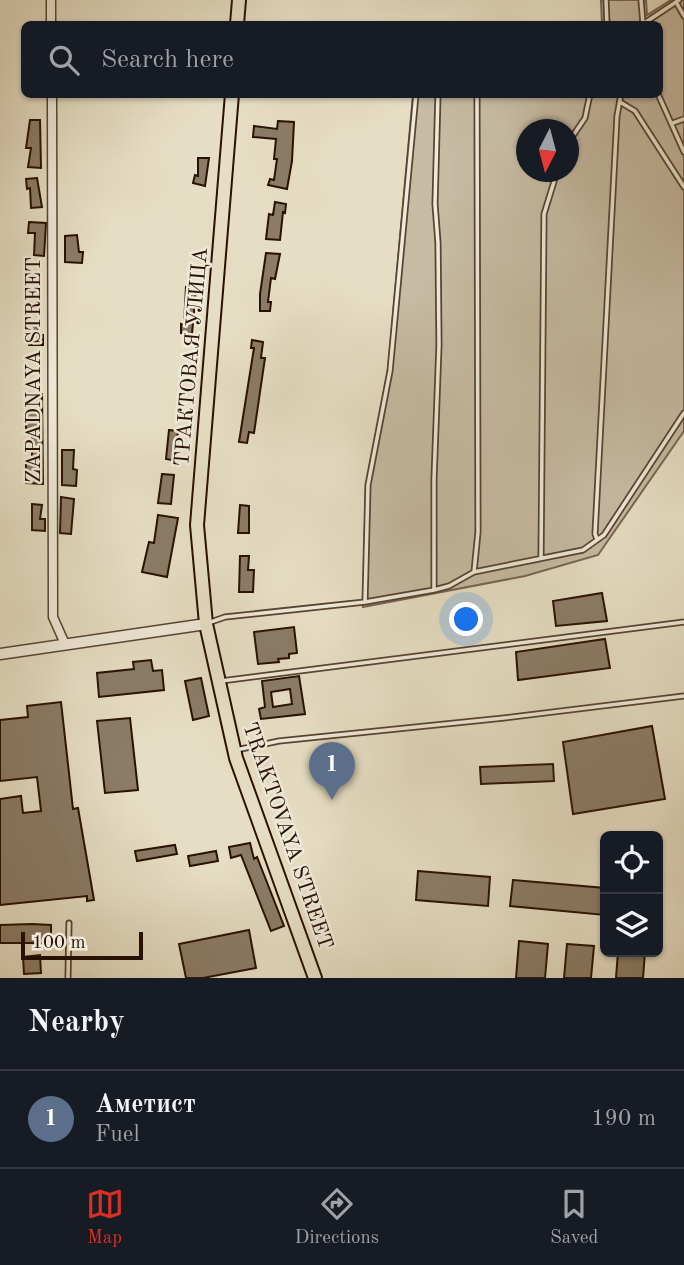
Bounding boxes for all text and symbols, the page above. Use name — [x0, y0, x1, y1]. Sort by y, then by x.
search box — [21, 21, 663, 98]
icon: search — [45, 41, 83, 79]
text: Search here — [101, 47, 234, 73]
north arrow — [516, 119, 579, 182]
street label: ТРАКТОВАЯ УЛИЦА — [172, 247, 212, 467]
street label: ZAPADNAYA STREET — [24, 257, 45, 483]
your location — [449, 602, 483, 636]
street label: TRAKTOVAYA STREET — [238, 720, 336, 952]
pin: 1 — [309, 742, 355, 800]
map controls — [600, 831, 663, 957]
button: locate — [600, 831, 663, 894]
button: layers — [600, 894, 663, 957]
scale bar — [21, 929, 144, 961]
text: 100 m — [32, 934, 85, 953]
text: Nearby — [28, 1008, 125, 1038]
text: Аметист — [95, 1092, 196, 1118]
text: 1 — [44, 1107, 58, 1130]
text: 190 m — [591, 1107, 656, 1130]
text: Fuel — [95, 1123, 140, 1146]
tab: Map — [86, 1185, 124, 1250]
tab: Directions — [295, 1185, 379, 1250]
tab: Saved — [550, 1185, 598, 1250]

